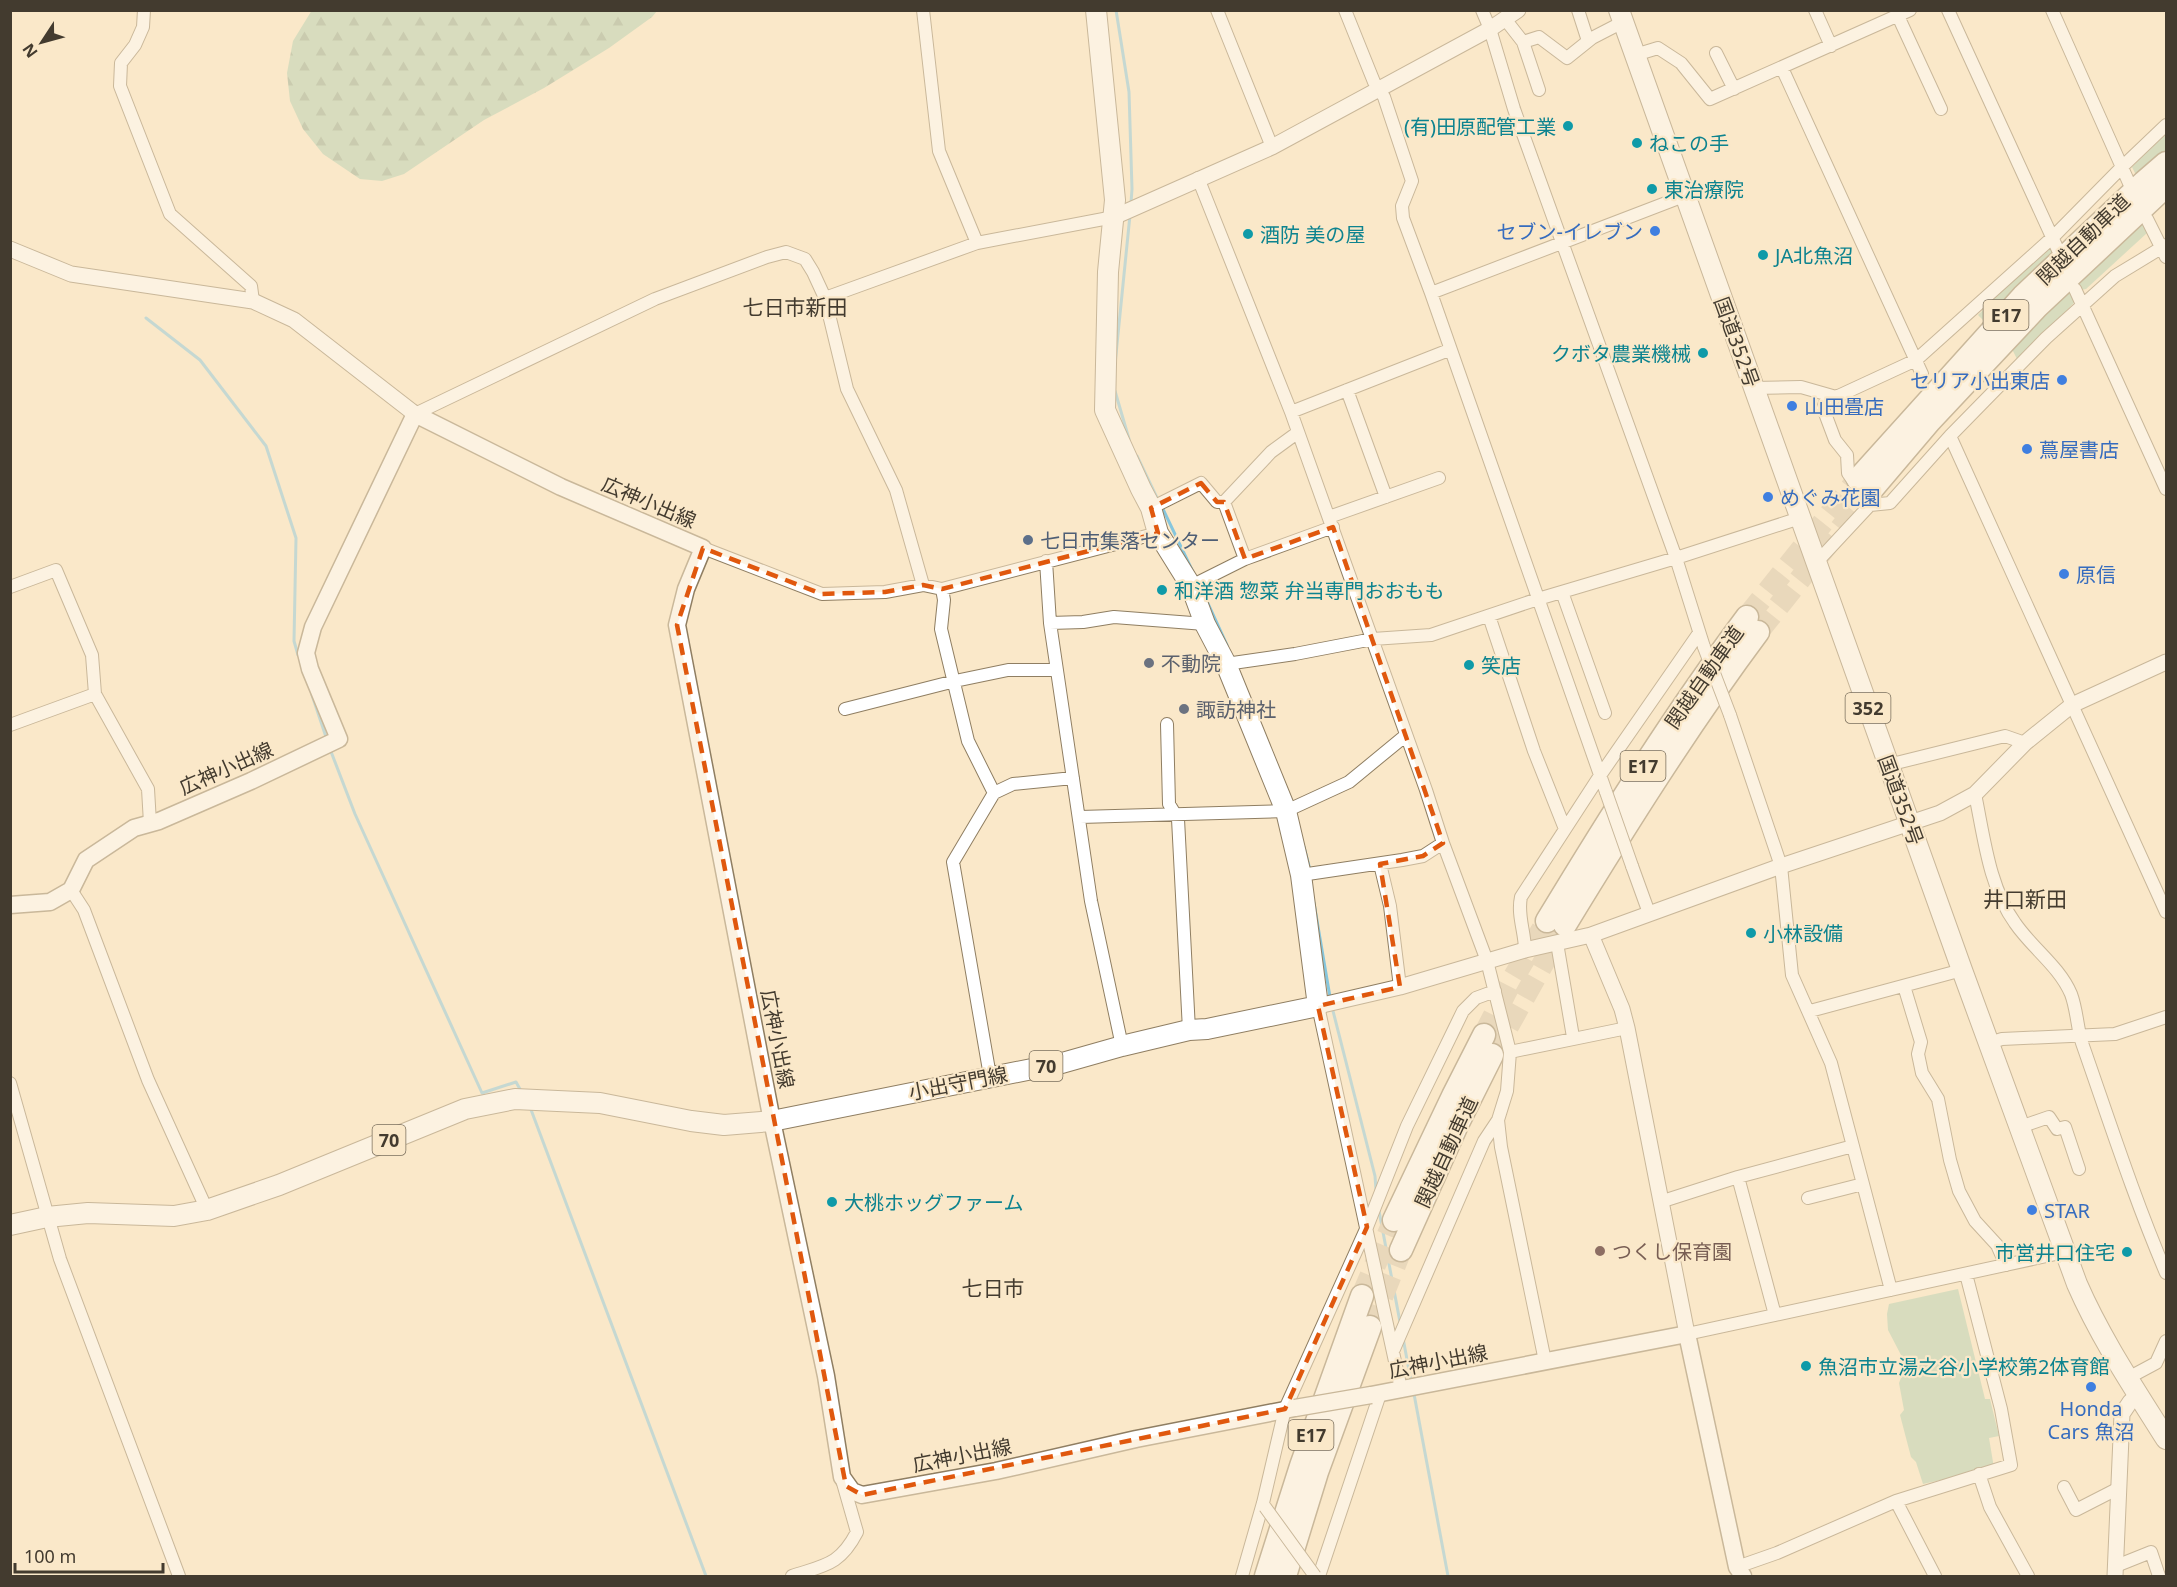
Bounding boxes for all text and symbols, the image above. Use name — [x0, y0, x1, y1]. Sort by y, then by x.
north arrow — [12, 12, 72, 72]
text: N — [17, 39, 43, 63]
place label: (有)田原配管工業 — [1404, 113, 1556, 140]
marker: (有)田原配管工業 — [1561, 119, 1575, 133]
place label: ねこの手 — [1649, 130, 1729, 157]
marker: ねこの手 — [1630, 136, 1644, 150]
place label: 東治療院 — [1664, 176, 1744, 203]
marker: 東治療院 — [1645, 182, 1659, 196]
street label: 関越自動車道 — [2030, 188, 2136, 290]
place label: セブン-イレブン — [1497, 218, 1643, 245]
place label: 酒防 美の屋 — [1260, 221, 1365, 248]
marker: セブン-イレブン — [1648, 224, 1662, 238]
marker: 酒防 美の屋 — [1241, 227, 1255, 241]
place label: JA北魚沼 — [1773, 242, 1853, 269]
marker: JA北魚沼 — [1756, 248, 1770, 262]
district label: 七日市新田 — [743, 293, 848, 321]
street label: 国道352号 — [1708, 293, 1766, 391]
road number: E17 — [1984, 300, 2028, 330]
place label: クボタ農業機械 — [1551, 340, 1691, 367]
marker: クボタ農業機械 — [1696, 346, 1710, 360]
place label: セリア小出東店 — [1910, 367, 2050, 394]
marker: セリア小出東店 — [2055, 373, 2069, 387]
place label: 山田畳店 — [1804, 393, 1884, 420]
marker: 山田畳店 — [1785, 399, 1799, 413]
place label: 蔦屋書店 — [2039, 436, 2119, 463]
marker: 蔦屋書店 — [2020, 442, 2034, 456]
street label: 広神小出線 — [598, 470, 700, 534]
place label: めぐみ花園 — [1780, 484, 1881, 511]
marker: めぐみ花園 — [1761, 490, 1775, 504]
place label: 七日市集落センター — [1040, 527, 1220, 554]
marker: 七日市集落センター — [1021, 533, 1035, 547]
place label: 原信 — [2076, 561, 2116, 588]
marker: 原信 — [2057, 567, 2071, 581]
place label: 和洋酒 惣菜 弁当専門おおもも — [1174, 577, 1444, 604]
marker: 和洋酒 惣菜 弁当専門おおもも — [1155, 583, 1169, 597]
street label: 関越自動車道 — [1659, 620, 1749, 734]
place label: 不動院 — [1161, 650, 1221, 677]
place label: 笑店 — [1481, 652, 1521, 679]
marker: 不動院 — [1142, 656, 1156, 670]
marker: 笑店 — [1462, 658, 1476, 672]
road number: 352 — [1846, 693, 1890, 723]
place label: 諏訪神社 — [1196, 696, 1276, 723]
marker: 諏訪神社 — [1177, 702, 1191, 716]
street label: 広神小出線 — [175, 735, 277, 801]
road number: E17 — [1620, 751, 1666, 781]
street label: 国道352号 — [1872, 751, 1930, 849]
district label: 井口新田 — [1983, 885, 2067, 913]
place label: 小林設備 — [1763, 920, 1843, 947]
marker: 小林設備 — [1744, 926, 1758, 940]
street label: 広神小出線 — [755, 987, 801, 1091]
road number: 70 — [1030, 1051, 1062, 1081]
street label: 小出守門線 — [906, 1060, 1010, 1106]
street label: 関越自動車道 — [1408, 1092, 1484, 1212]
road number: 70 — [372, 1125, 406, 1155]
place label: 大桃ホッグファーム — [844, 1189, 1023, 1216]
marker: 大桃ホッグファーム — [825, 1195, 839, 1209]
place label: STAR — [2044, 1197, 2090, 1224]
marker: STAR — [2025, 1203, 2039, 1217]
place label: つくし保育園 — [1612, 1238, 1732, 1265]
place label: 市営井口住宅 — [1995, 1239, 2115, 1266]
marker: つくし保育園 — [1593, 1244, 1607, 1258]
marker: 市営井口住宅 — [2120, 1245, 2134, 1259]
district label: 七日市 — [962, 1274, 1025, 1302]
street label: 広神小出線 — [1386, 1338, 1490, 1384]
place label: 魚沼市立湯之谷小学校第2体育館 — [1818, 1353, 2109, 1380]
marker: 魚沼市立湯之谷小学校第2体育館 — [1799, 1359, 1813, 1373]
marker: Honda Cars 魚沼 — [2084, 1380, 2098, 1394]
place label: Honda Cars 魚沼 — [2048, 1395, 2134, 1445]
road number: E17 — [1288, 1420, 1334, 1450]
street label: 広神小出線 — [910, 1432, 1014, 1478]
scale bar — [15, 1536, 164, 1574]
text: 100 m — [24, 1544, 76, 1568]

